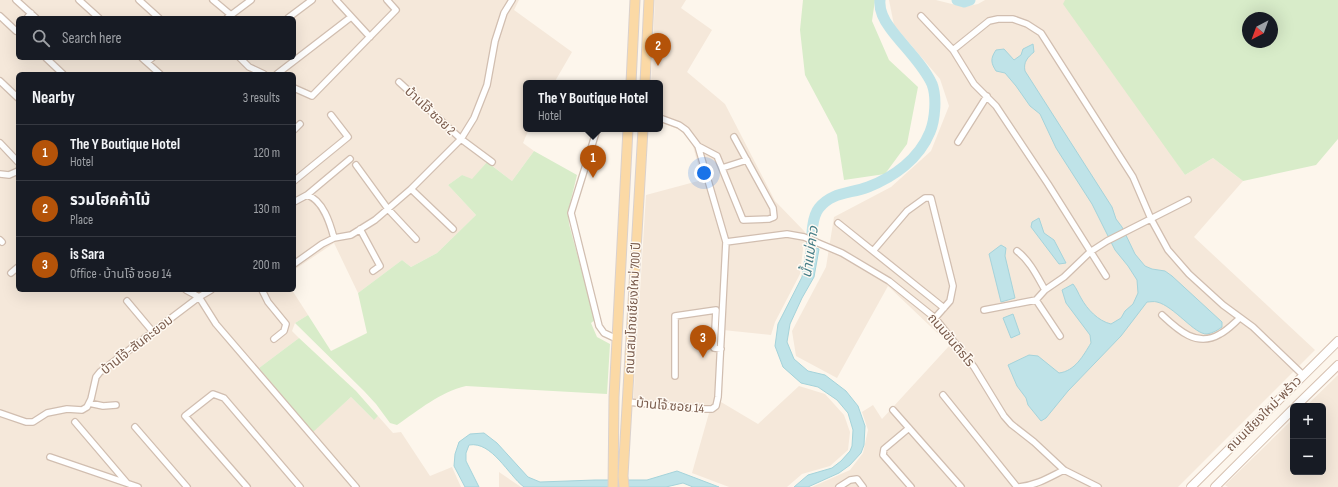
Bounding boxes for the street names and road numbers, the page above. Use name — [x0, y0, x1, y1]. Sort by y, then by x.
street label: บ้านโจ้ ซอย 2 — [401, 83, 459, 139]
street label: ถนนสมโภชเชียงใหม่ 700 ปี — [622, 242, 644, 374]
street label: ถนนขันติธโร — [924, 310, 978, 370]
street label: บ้านโจ้-สันคะยอม — [98, 312, 176, 378]
street label: ถนนเชียงใหม่-พร้าว — [1223, 373, 1305, 455]
street label: บ้านโจ้ ซอย 14 — [635, 395, 705, 417]

